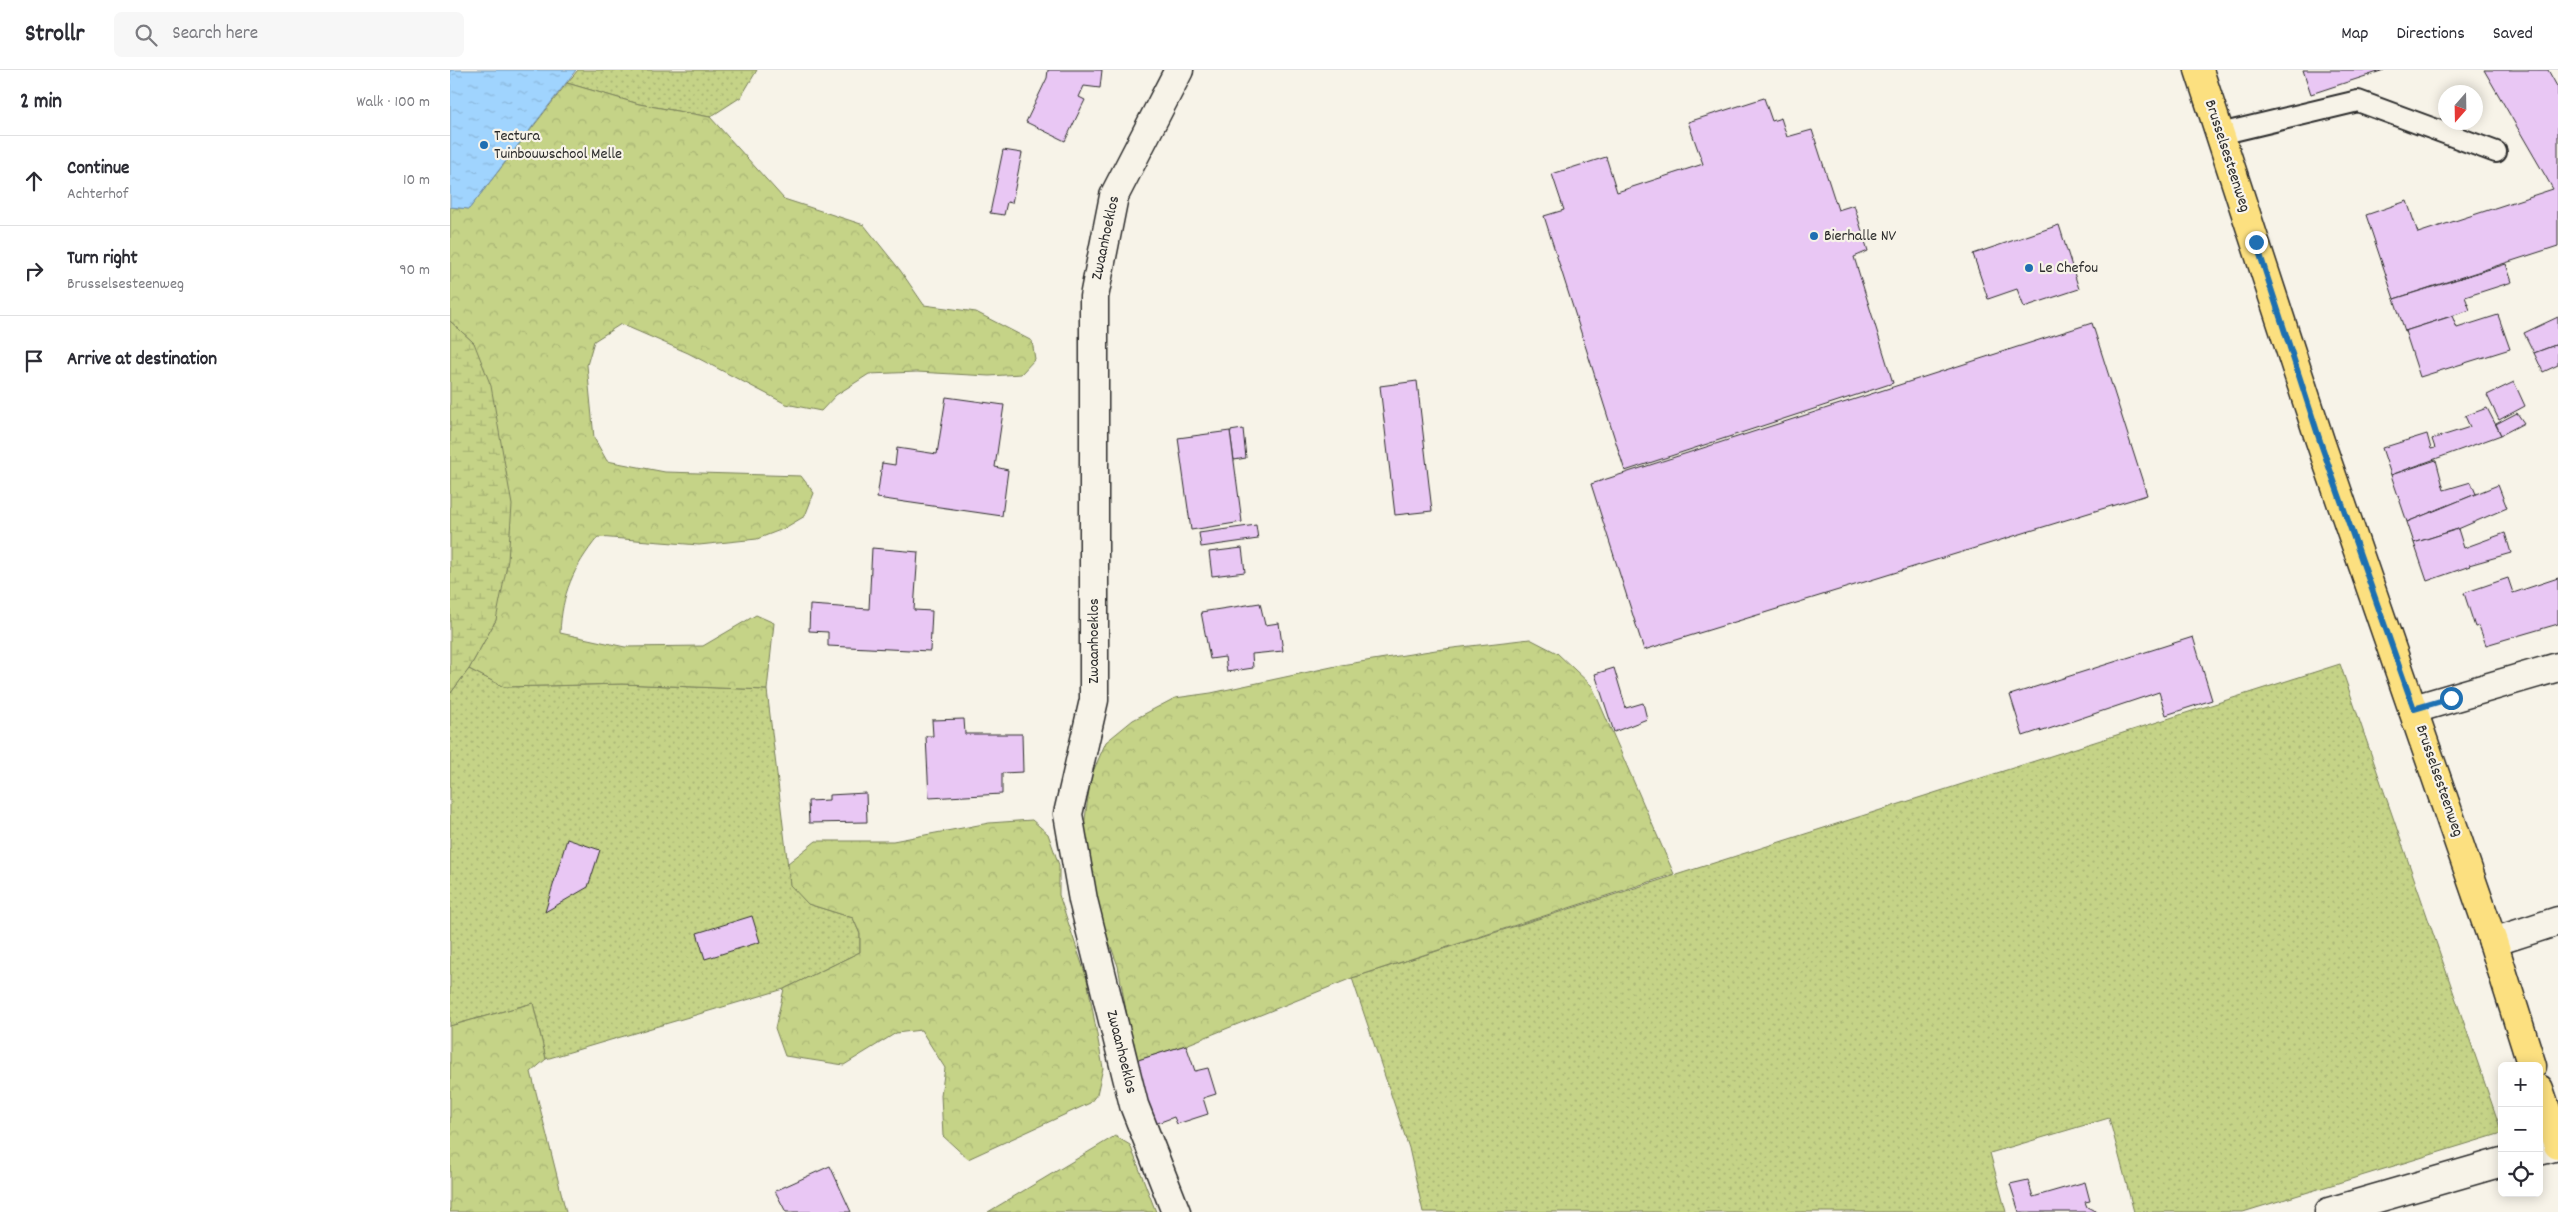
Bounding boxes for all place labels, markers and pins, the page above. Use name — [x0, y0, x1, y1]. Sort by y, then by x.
place label: Tectura Tuinbouwschool Melle — [494, 125, 622, 166]
marker: Tectura Tuinbouwschool Melle — [478, 139, 490, 151]
place label: Bierhalle NV — [1824, 225, 1897, 248]
marker: Bierhalle NV — [1808, 230, 1820, 242]
place label: Le Chefou — [2039, 257, 2098, 280]
marker: Le Chefou — [2023, 262, 2035, 274]

